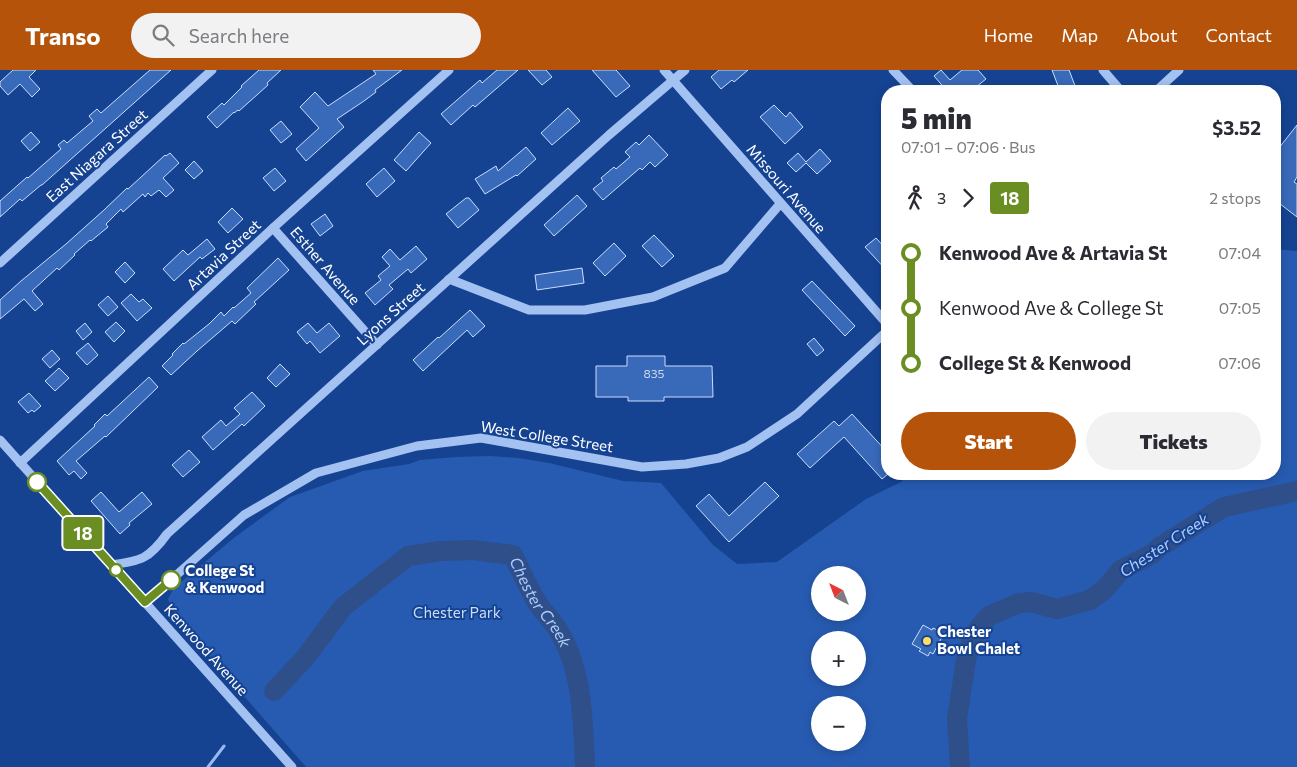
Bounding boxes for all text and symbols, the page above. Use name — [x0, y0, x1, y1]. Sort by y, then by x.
search box — [131, 13, 481, 58]
text: Transo — [25, 21, 101, 50]
icon: search — [149, 21, 177, 49]
text: Search here — [189, 24, 289, 47]
text: Home — [984, 24, 1033, 46]
text: Map — [1061, 24, 1098, 46]
text: About — [1126, 24, 1178, 46]
text: Contact — [1206, 24, 1272, 46]
text: 5 min — [901, 101, 972, 135]
street label: East Niagara Street — [42, 105, 151, 206]
text: $3.52 — [1212, 116, 1261, 139]
text: 07:01 – 07:06 · Bus — [901, 137, 1036, 156]
street label: Missouri Avenue — [743, 140, 830, 237]
icon: walk — [901, 184, 929, 212]
icon: forward — [954, 184, 982, 212]
text: 18 — [1000, 187, 1019, 209]
text: 3 — [937, 188, 946, 207]
text: 2 stops — [1209, 188, 1261, 207]
street label: Artavia Street — [182, 215, 264, 293]
street label: Esther Avenue — [287, 223, 364, 308]
text: Kenwood Ave & Artavia St — [939, 241, 1167, 264]
text: 07:04 — [1218, 243, 1261, 262]
street label: Lyons Street — [353, 278, 428, 348]
text: Kenwood Ave & College St — [939, 296, 1164, 319]
text: 07:05 — [1219, 298, 1261, 317]
text: College St & Kenwood — [939, 351, 1131, 374]
text: 07:06 — [1218, 353, 1261, 372]
house number: 835 — [644, 366, 665, 380]
button: Start — [901, 412, 1076, 470]
button: Tickets — [1086, 412, 1261, 470]
street label: West College Street — [480, 417, 615, 455]
unlabelled marker — [27, 472, 47, 492]
water label: Chester Creek — [1115, 508, 1212, 581]
line badge: 18 — [61, 517, 106, 549]
text: 18 — [73, 522, 93, 544]
water label: Chester Creek — [506, 553, 576, 650]
place label: College St & Kenwood — [185, 561, 264, 596]
unlabelled marker — [109, 563, 123, 577]
north arrow — [811, 566, 866, 621]
map controls — [811, 566, 866, 751]
marker: College St & Kenwood — [161, 570, 181, 590]
street label: Kenwood Avenue — [161, 600, 253, 699]
park label: Chester Park — [413, 603, 501, 621]
place label: Chester Bowl Chalet — [937, 622, 1020, 657]
button: + — [811, 631, 866, 686]
marker: Chester Bowl Chalet — [921, 635, 933, 647]
button: − — [811, 696, 866, 751]

